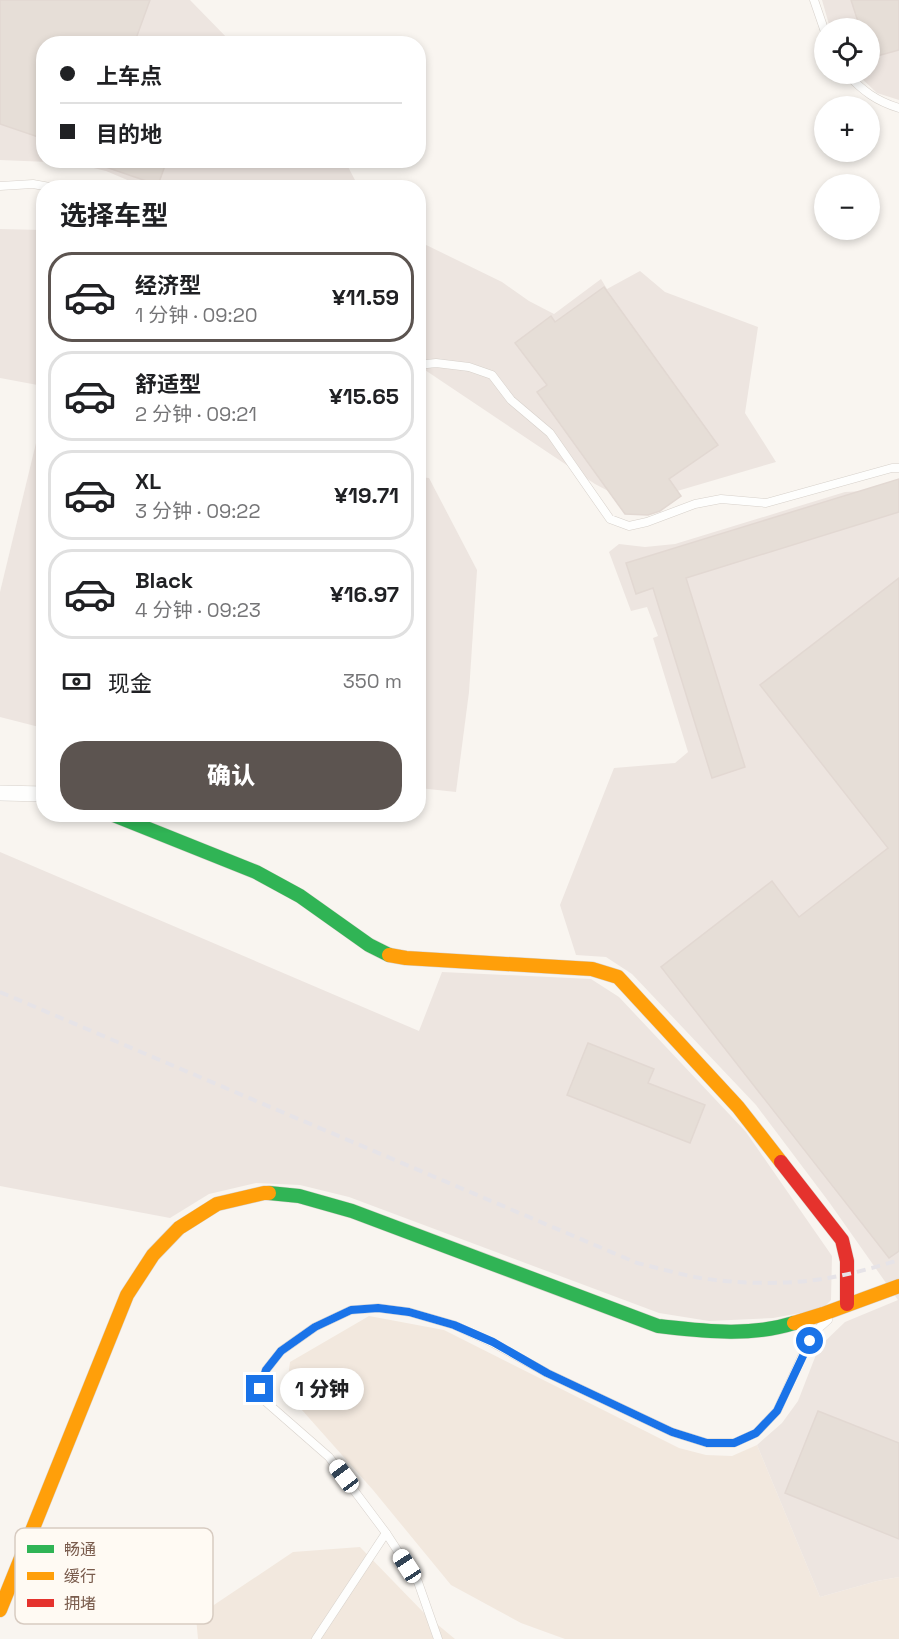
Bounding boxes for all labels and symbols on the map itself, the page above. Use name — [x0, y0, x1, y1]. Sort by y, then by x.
route start — [796, 1327, 823, 1354]
callout: 1 分钟 — [281, 1368, 365, 1410]
route end — [246, 1375, 273, 1402]
car — [326, 1456, 362, 1496]
legend — [15, 1528, 213, 1624]
text: 畅通 — [64, 1539, 96, 1560]
car — [390, 1546, 424, 1586]
text: 缓行 — [64, 1566, 96, 1587]
text: 拥堵 — [64, 1593, 96, 1614]

